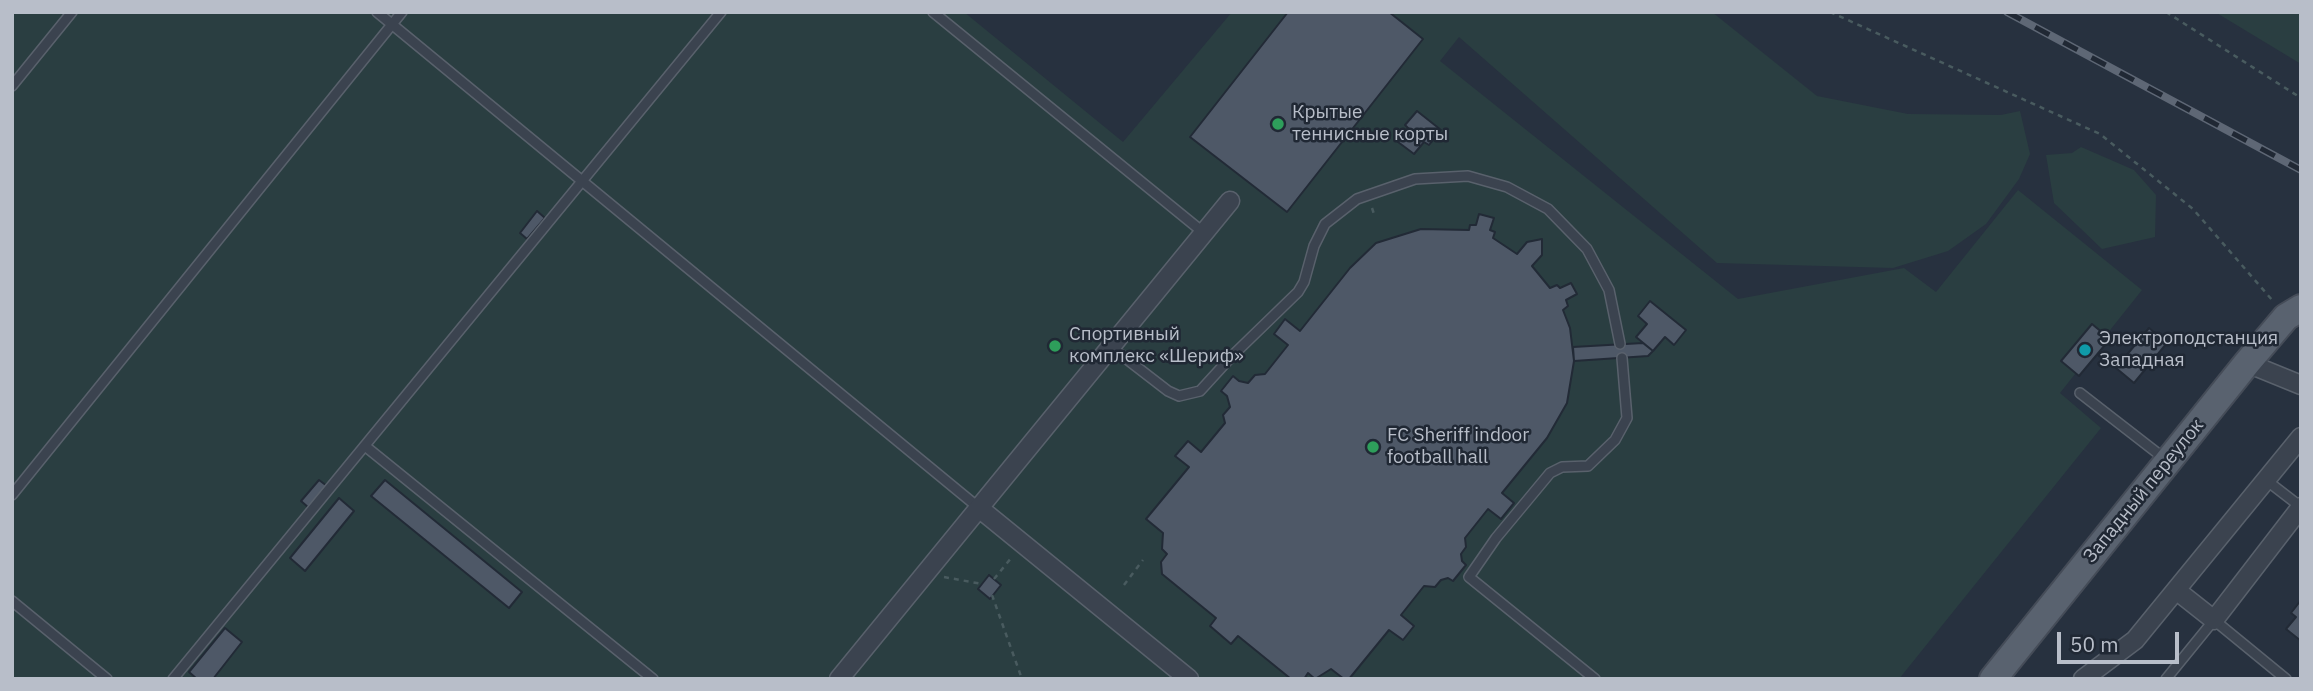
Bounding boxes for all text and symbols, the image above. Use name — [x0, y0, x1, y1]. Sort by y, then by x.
place label: Крытые теннисные корты — [1292, 102, 1448, 146]
marker: Крытые теннисные корты — [1270, 116, 1286, 132]
place label: Спортивный комплекс «Шериф» — [1069, 324, 1244, 368]
place label: Электроподстанция Западная — [2099, 328, 2278, 372]
marker: Спортивный комплекс «Шериф» — [1047, 338, 1063, 354]
marker: Электроподстанция Западная — [2077, 342, 2093, 358]
street label: Западный переулок — [2079, 414, 2209, 568]
place label: FC Sheriff indoor football hall — [1387, 425, 1529, 469]
marker: FC Sheriff indoor football hall — [1365, 439, 1381, 455]
scale bar — [2061, 618, 2184, 662]
text: 50 m — [2070, 630, 2119, 658]

